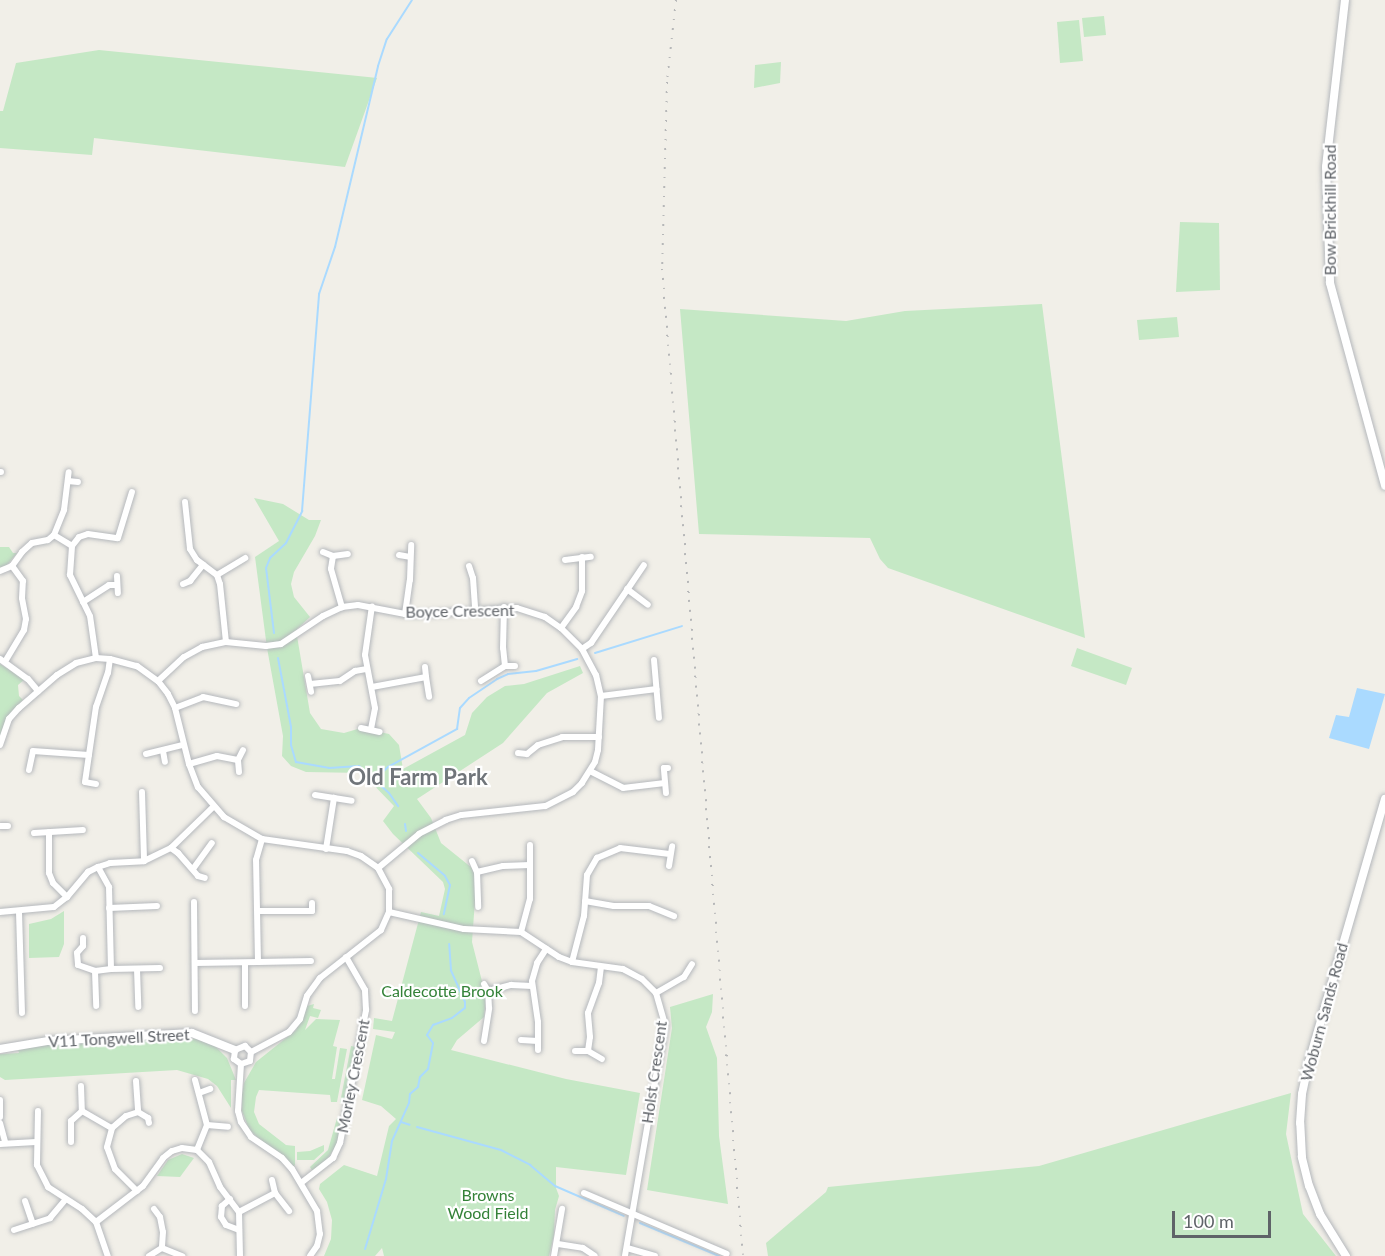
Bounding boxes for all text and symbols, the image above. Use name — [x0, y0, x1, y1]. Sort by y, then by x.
street label: Bow Brickhill Road — [1320, 144, 1340, 276]
street label: Boyce Crescent — [405, 600, 515, 622]
district label: Old Farm Park — [348, 764, 488, 790]
street label: Woburn Sands Road — [1296, 941, 1352, 1083]
park label: Caldecotte Brook — [381, 981, 503, 1001]
street label: Morley Crescent — [333, 1017, 373, 1135]
street label: Holst Crescent — [637, 1019, 671, 1125]
street label: V11 Tongwell Street — [48, 1025, 190, 1051]
park label: Browns Wood Field — [448, 1185, 528, 1223]
scale bar — [1175, 1199, 1274, 1237]
text: 100 m — [1183, 1210, 1234, 1232]

